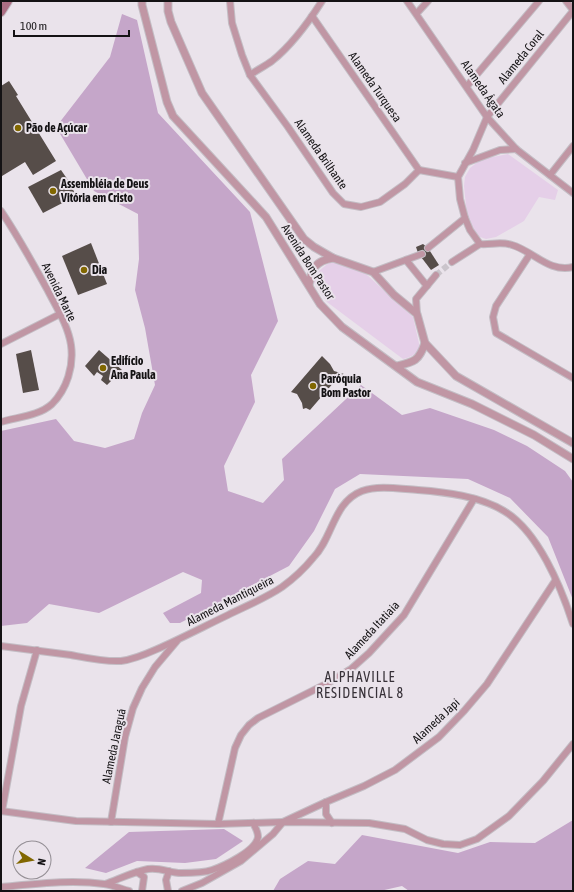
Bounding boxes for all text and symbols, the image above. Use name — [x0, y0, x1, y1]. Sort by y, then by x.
scale bar — [14, 12, 129, 38]
text: 100 m — [20, 19, 47, 33]
street label: Alameda Coral — [495, 27, 547, 87]
street label: Alameda Turquesa — [346, 49, 404, 125]
street label: Alameda Ágata — [458, 58, 508, 120]
street label: Alameda Brilhante — [292, 116, 350, 192]
place label: Pão de Açúcar — [26, 121, 87, 135]
marker: Pão de Açúcar — [13, 123, 23, 133]
place label: Assembléia de Deus Vitória em Cristo — [60, 177, 149, 205]
marker: Assembléia de Deus Vitória em Cristo — [48, 186, 58, 196]
street label: Avenida Bom Pastor — [278, 222, 338, 303]
street label: Avenida Marte — [39, 260, 79, 324]
place label: Dia — [92, 263, 107, 277]
marker: Dia — [79, 265, 89, 275]
place label: Edifício Ana Paula — [110, 354, 156, 382]
marker: Edifício Ana Paula — [98, 363, 108, 373]
place label: Paróquia Bom Pastor — [321, 372, 371, 400]
marker: Paróquia Bom Pastor — [308, 381, 318, 391]
street label: Alameda Mantiqueira — [184, 573, 276, 629]
street label: Alameda Itatiaia — [342, 598, 402, 662]
district label: ALPHAVILLE RESIDENCIAL 8 — [316, 669, 404, 701]
street label: Alameda Japi — [409, 696, 463, 746]
street label: Alameda Jaraguá — [99, 707, 129, 785]
north arrow — [12, 840, 52, 880]
text: N — [35, 858, 48, 866]

